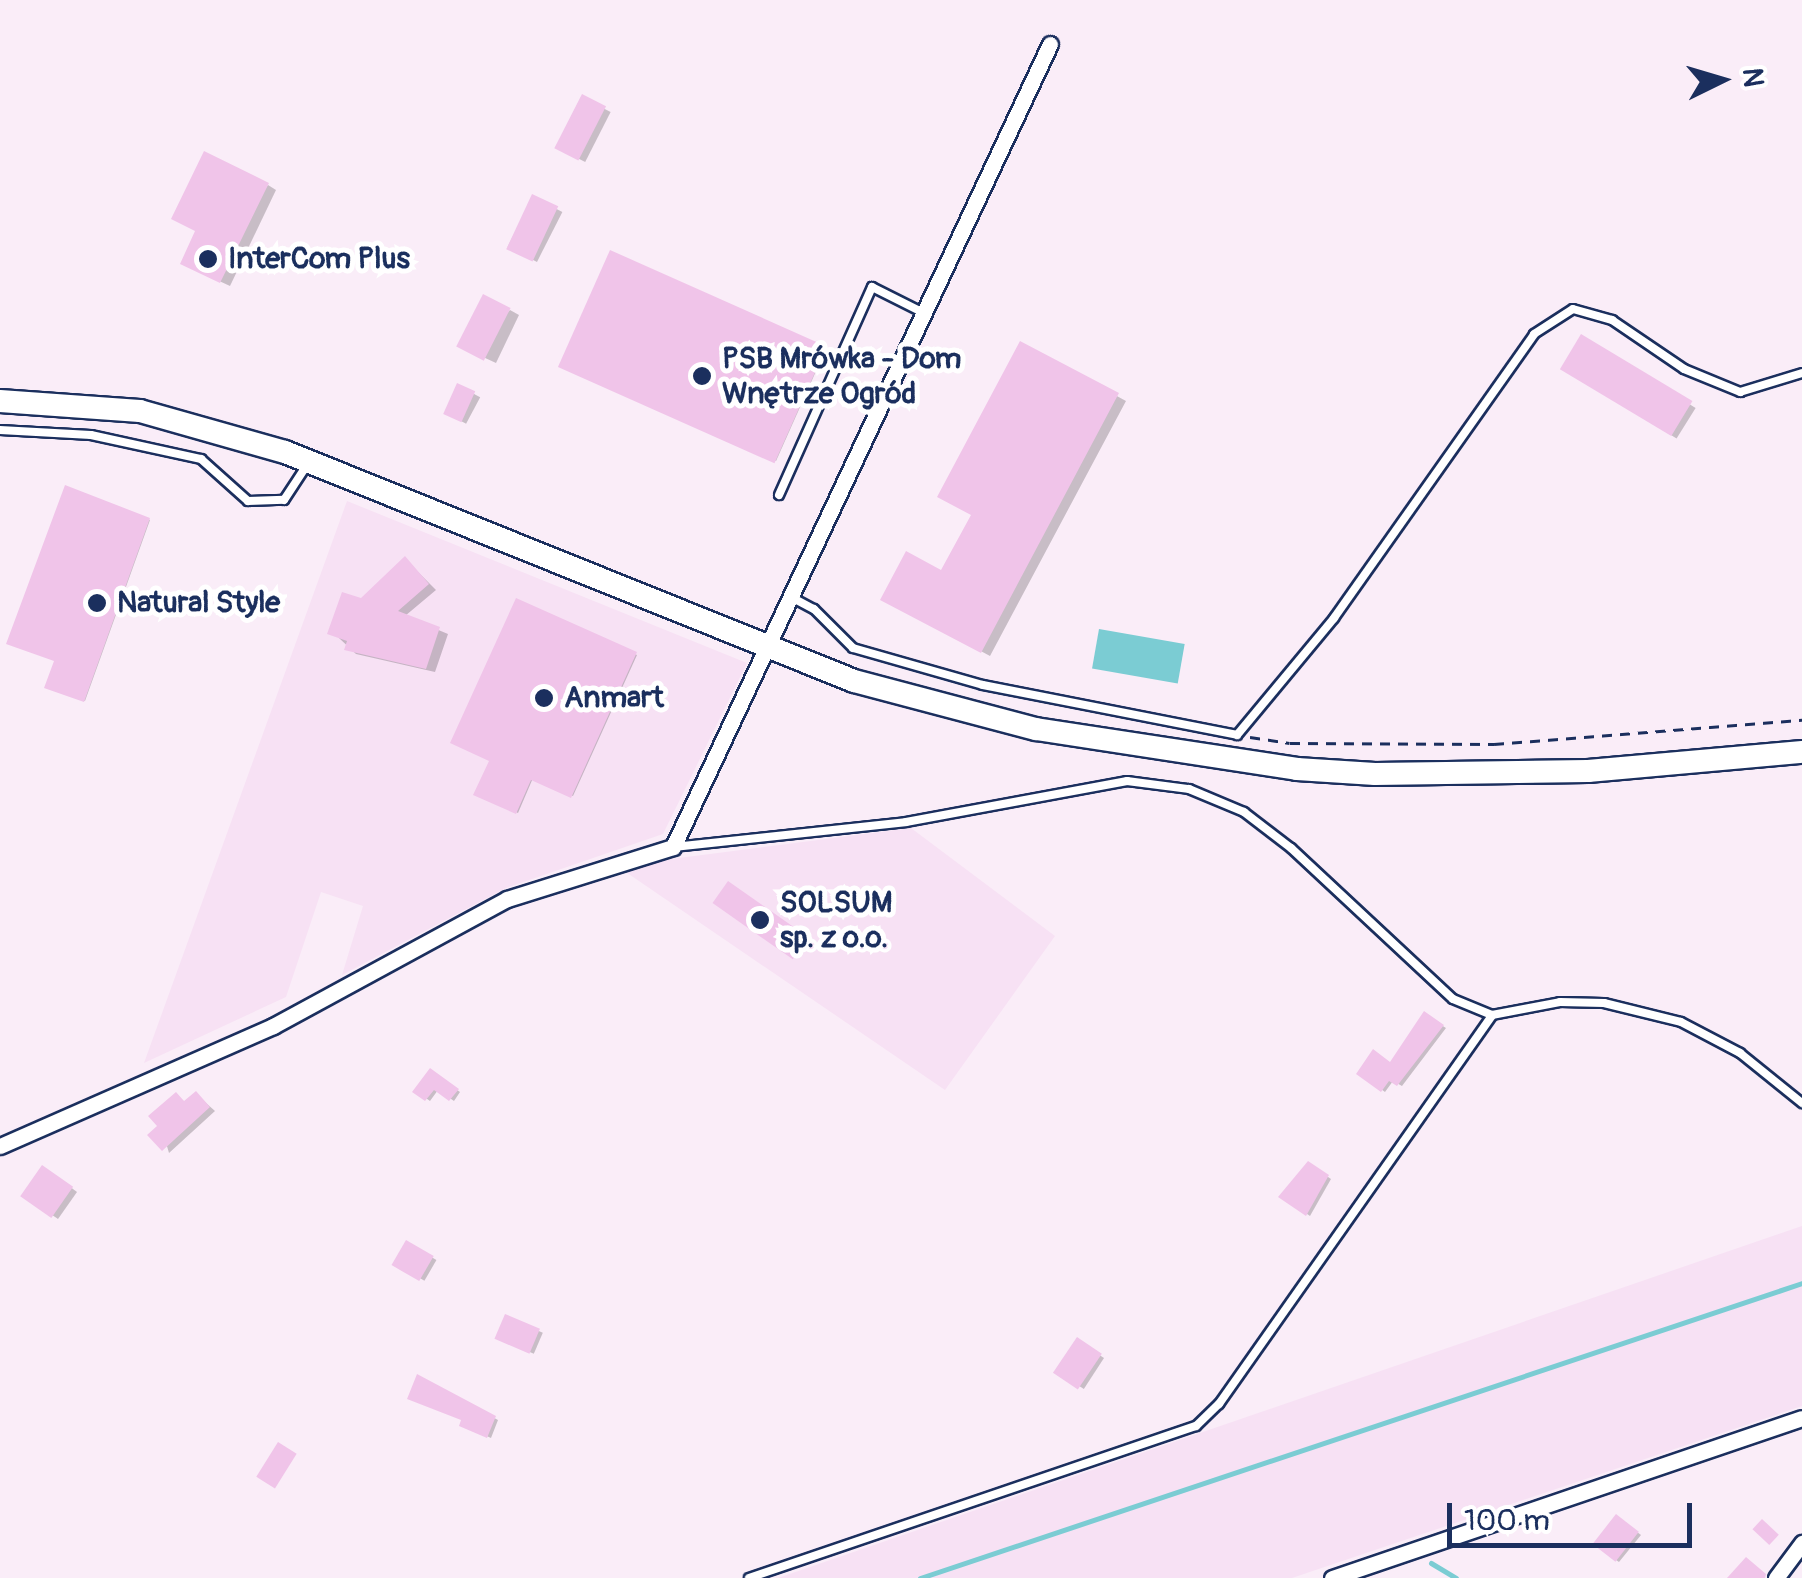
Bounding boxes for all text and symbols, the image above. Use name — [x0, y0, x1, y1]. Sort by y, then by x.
north arrow — [1672, 30, 1772, 130]
text: N — [1734, 66, 1771, 88]
place label: InterCom Plus — [228, 241, 410, 277]
marker: InterCom Plus — [197, 248, 219, 270]
place label: PSB Mrówka - Dom Wnętrze Ogród — [722, 341, 961, 412]
marker: PSB Mrówka - Dom Wnętrze Ogród — [691, 365, 713, 387]
place label: Natural Style — [117, 585, 280, 621]
marker: Natural Style — [86, 592, 108, 614]
place label: Anmart — [564, 680, 664, 716]
marker: Anmart — [533, 687, 555, 709]
place label: SOLSUM sp. z o.o. — [780, 885, 892, 956]
marker: SOLSUM sp. z o.o. — [749, 909, 771, 931]
scale bar — [1452, 1483, 1697, 1545]
text: 100 m — [1464, 1502, 1550, 1539]

